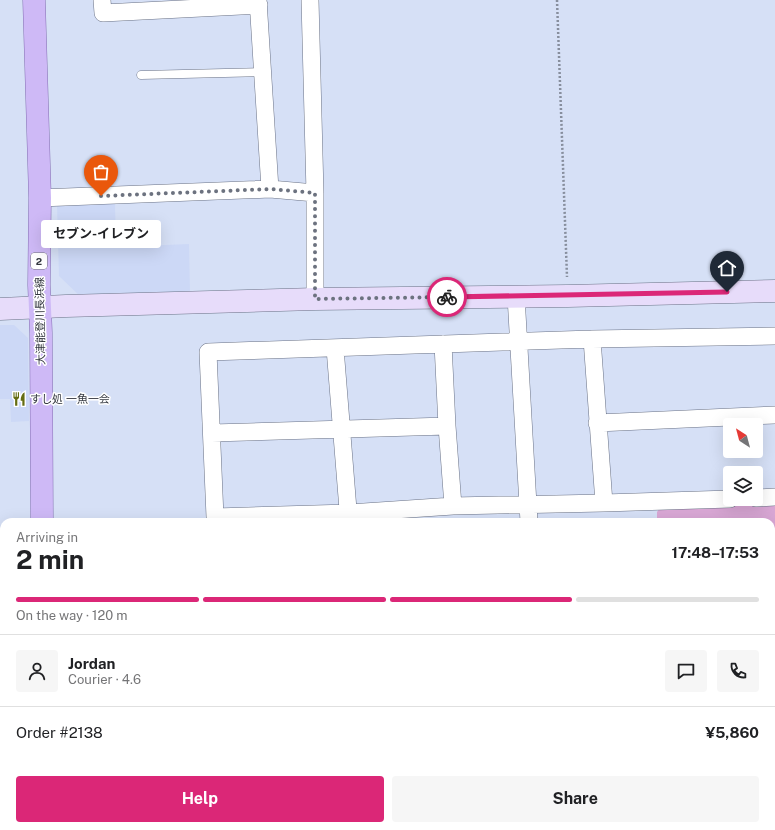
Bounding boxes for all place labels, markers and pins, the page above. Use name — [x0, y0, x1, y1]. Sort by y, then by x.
pin — [84, 155, 118, 196]
callout: セブン-イレブン — [41, 220, 161, 248]
pin — [710, 251, 744, 292]
restaurant icon: すし処 一魚一会 — [11, 391, 27, 407]
place label: すし処 一魚一会 — [30, 393, 110, 405]

